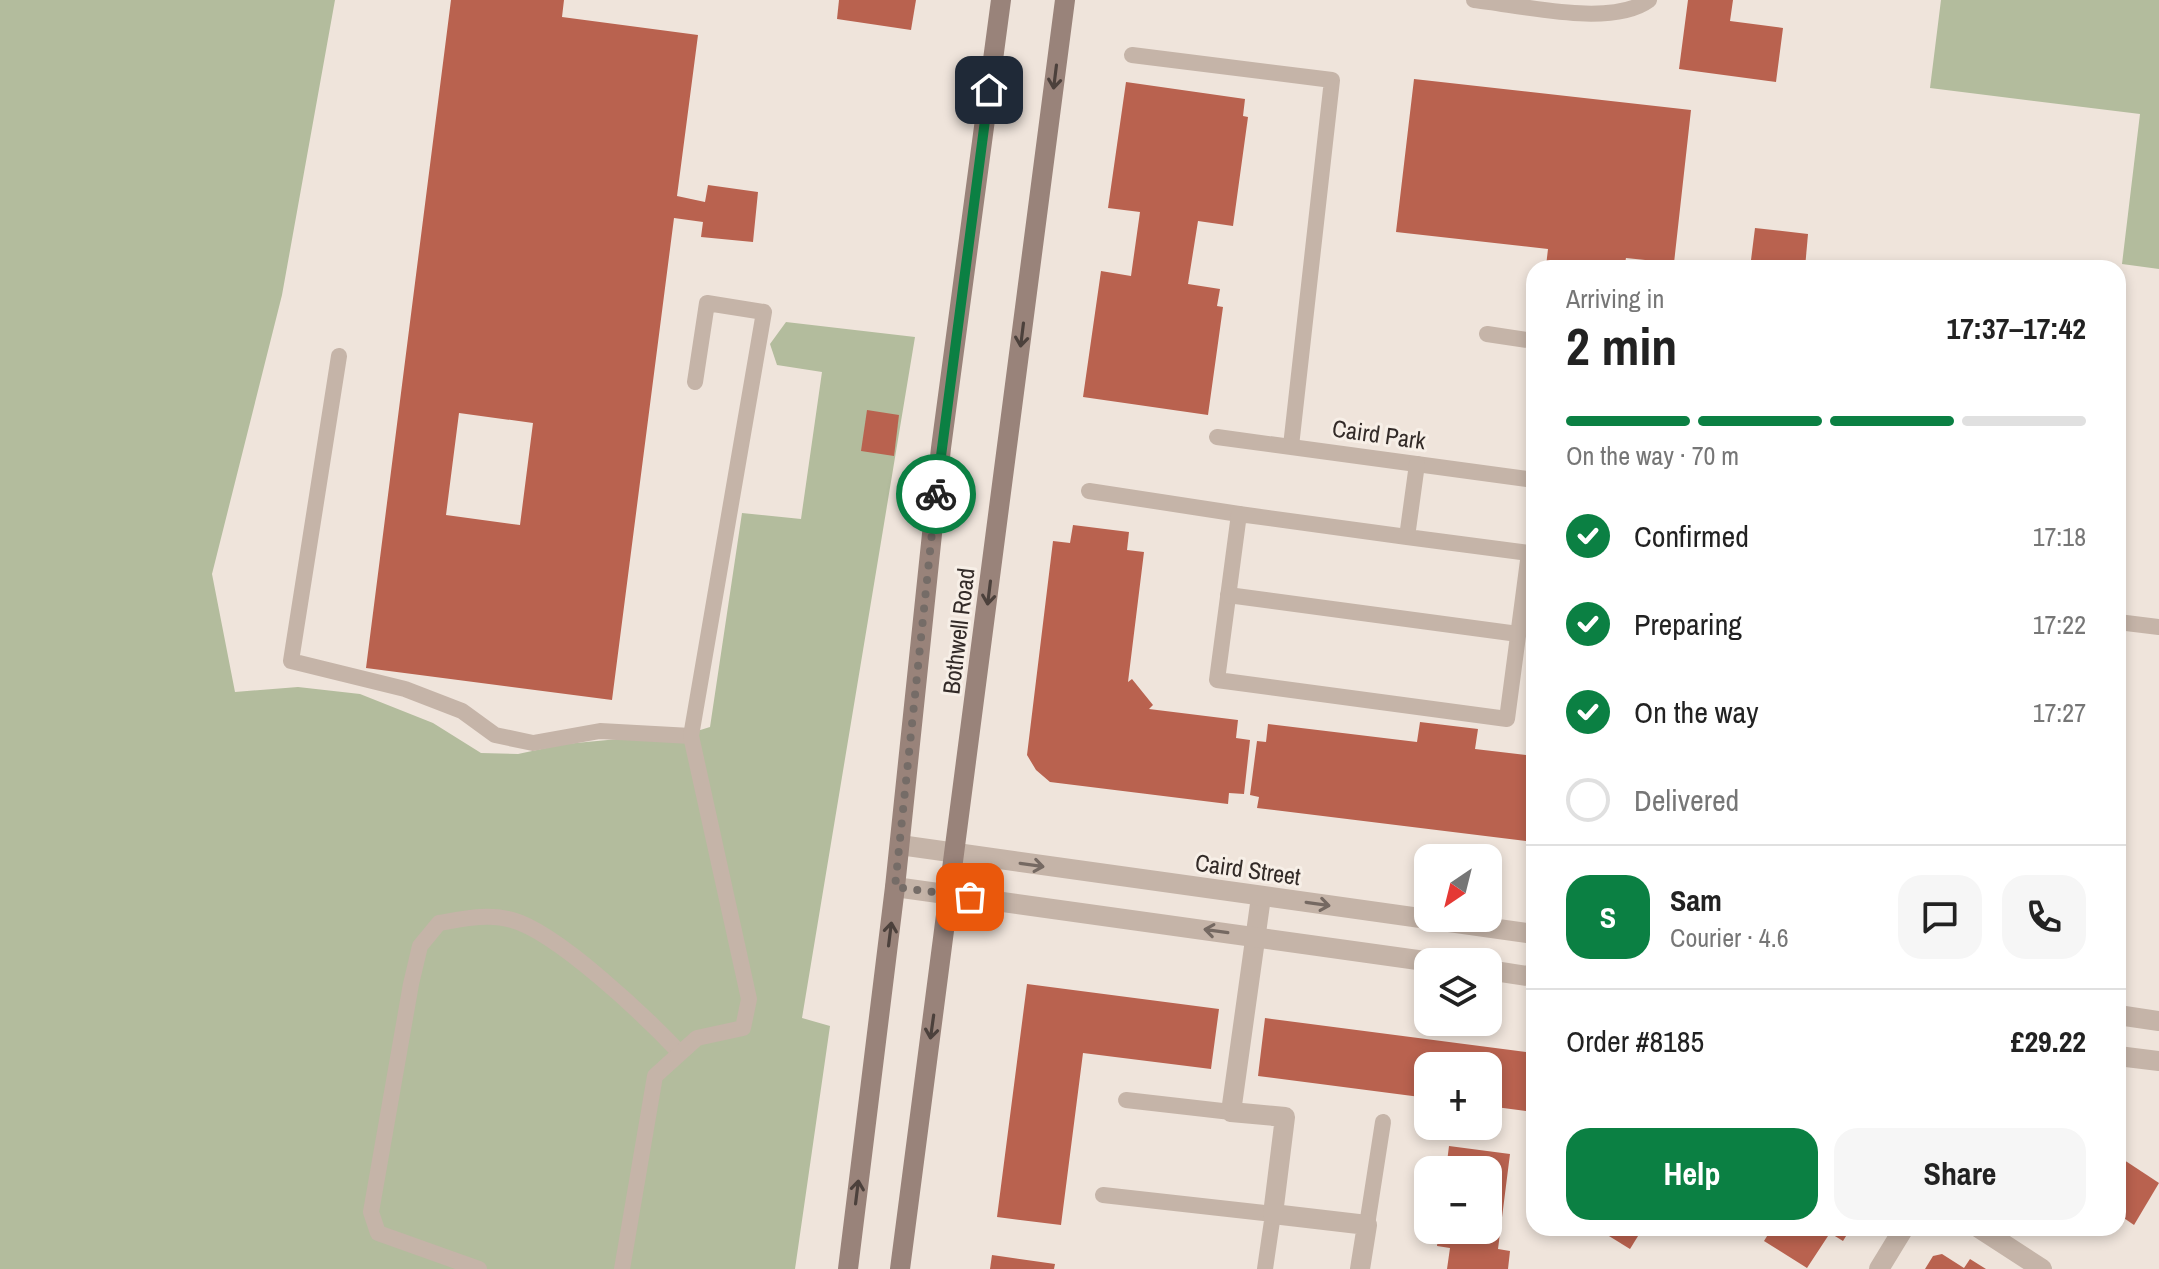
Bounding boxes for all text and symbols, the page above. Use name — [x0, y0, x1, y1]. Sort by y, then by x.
pin — [955, 56, 1023, 124]
one-way arrow — [1047, 64, 1062, 89]
icon: home — [967, 68, 1011, 112]
text: Arriving in — [1566, 281, 1664, 316]
text: 17:37–17:42 — [1947, 308, 2086, 348]
text: 2 min — [1566, 311, 1677, 381]
one-way arrow — [1014, 322, 1029, 347]
street label: Caird Park — [1330, 412, 1428, 456]
text: On the way · 70 m — [1566, 438, 1739, 473]
courier — [896, 454, 976, 534]
icon: bike — [914, 472, 958, 516]
icon: check — [1566, 514, 1610, 558]
text: Confirmed — [1634, 516, 1749, 556]
text: 17:18 — [2033, 519, 2086, 554]
street label: Bothwell Road — [934, 566, 982, 696]
one-way arrow — [981, 580, 996, 605]
icon: check — [1566, 602, 1610, 646]
text: Preparing — [1634, 604, 1742, 644]
text: 17:22 — [2033, 607, 2086, 642]
icon: check — [1566, 690, 1610, 734]
text: On the way — [1634, 692, 1758, 732]
text: 17:27 — [2033, 695, 2086, 730]
text: Delivered — [1634, 780, 1739, 820]
north arrow — [1414, 844, 1502, 932]
map controls — [1414, 844, 1502, 1244]
street label: Caird Street — [1193, 846, 1303, 892]
one-way arrow — [1019, 858, 1045, 873]
pin — [936, 863, 1004, 931]
icon: bag — [948, 875, 992, 919]
button: chat — [1898, 875, 1982, 959]
button: phone — [2002, 875, 2086, 959]
text: Sam — [1670, 880, 1722, 920]
one-way arrow — [1305, 897, 1330, 912]
text: S — [1600, 897, 1616, 937]
text: Courier · 4.6 — [1670, 920, 1789, 955]
one-way arrow — [882, 921, 897, 947]
one-way arrow — [1204, 923, 1229, 938]
button: layers — [1414, 948, 1502, 1036]
one-way arrow — [924, 1014, 939, 1040]
text: Order #8185 — [1566, 1021, 1704, 1061]
text: £29.22 — [2011, 1021, 2086, 1061]
button: + — [1414, 1052, 1502, 1140]
button: Help — [1566, 1128, 1818, 1220]
button: Share — [1834, 1128, 2086, 1220]
button: − — [1414, 1156, 1502, 1244]
one-way arrow — [850, 1179, 865, 1205]

